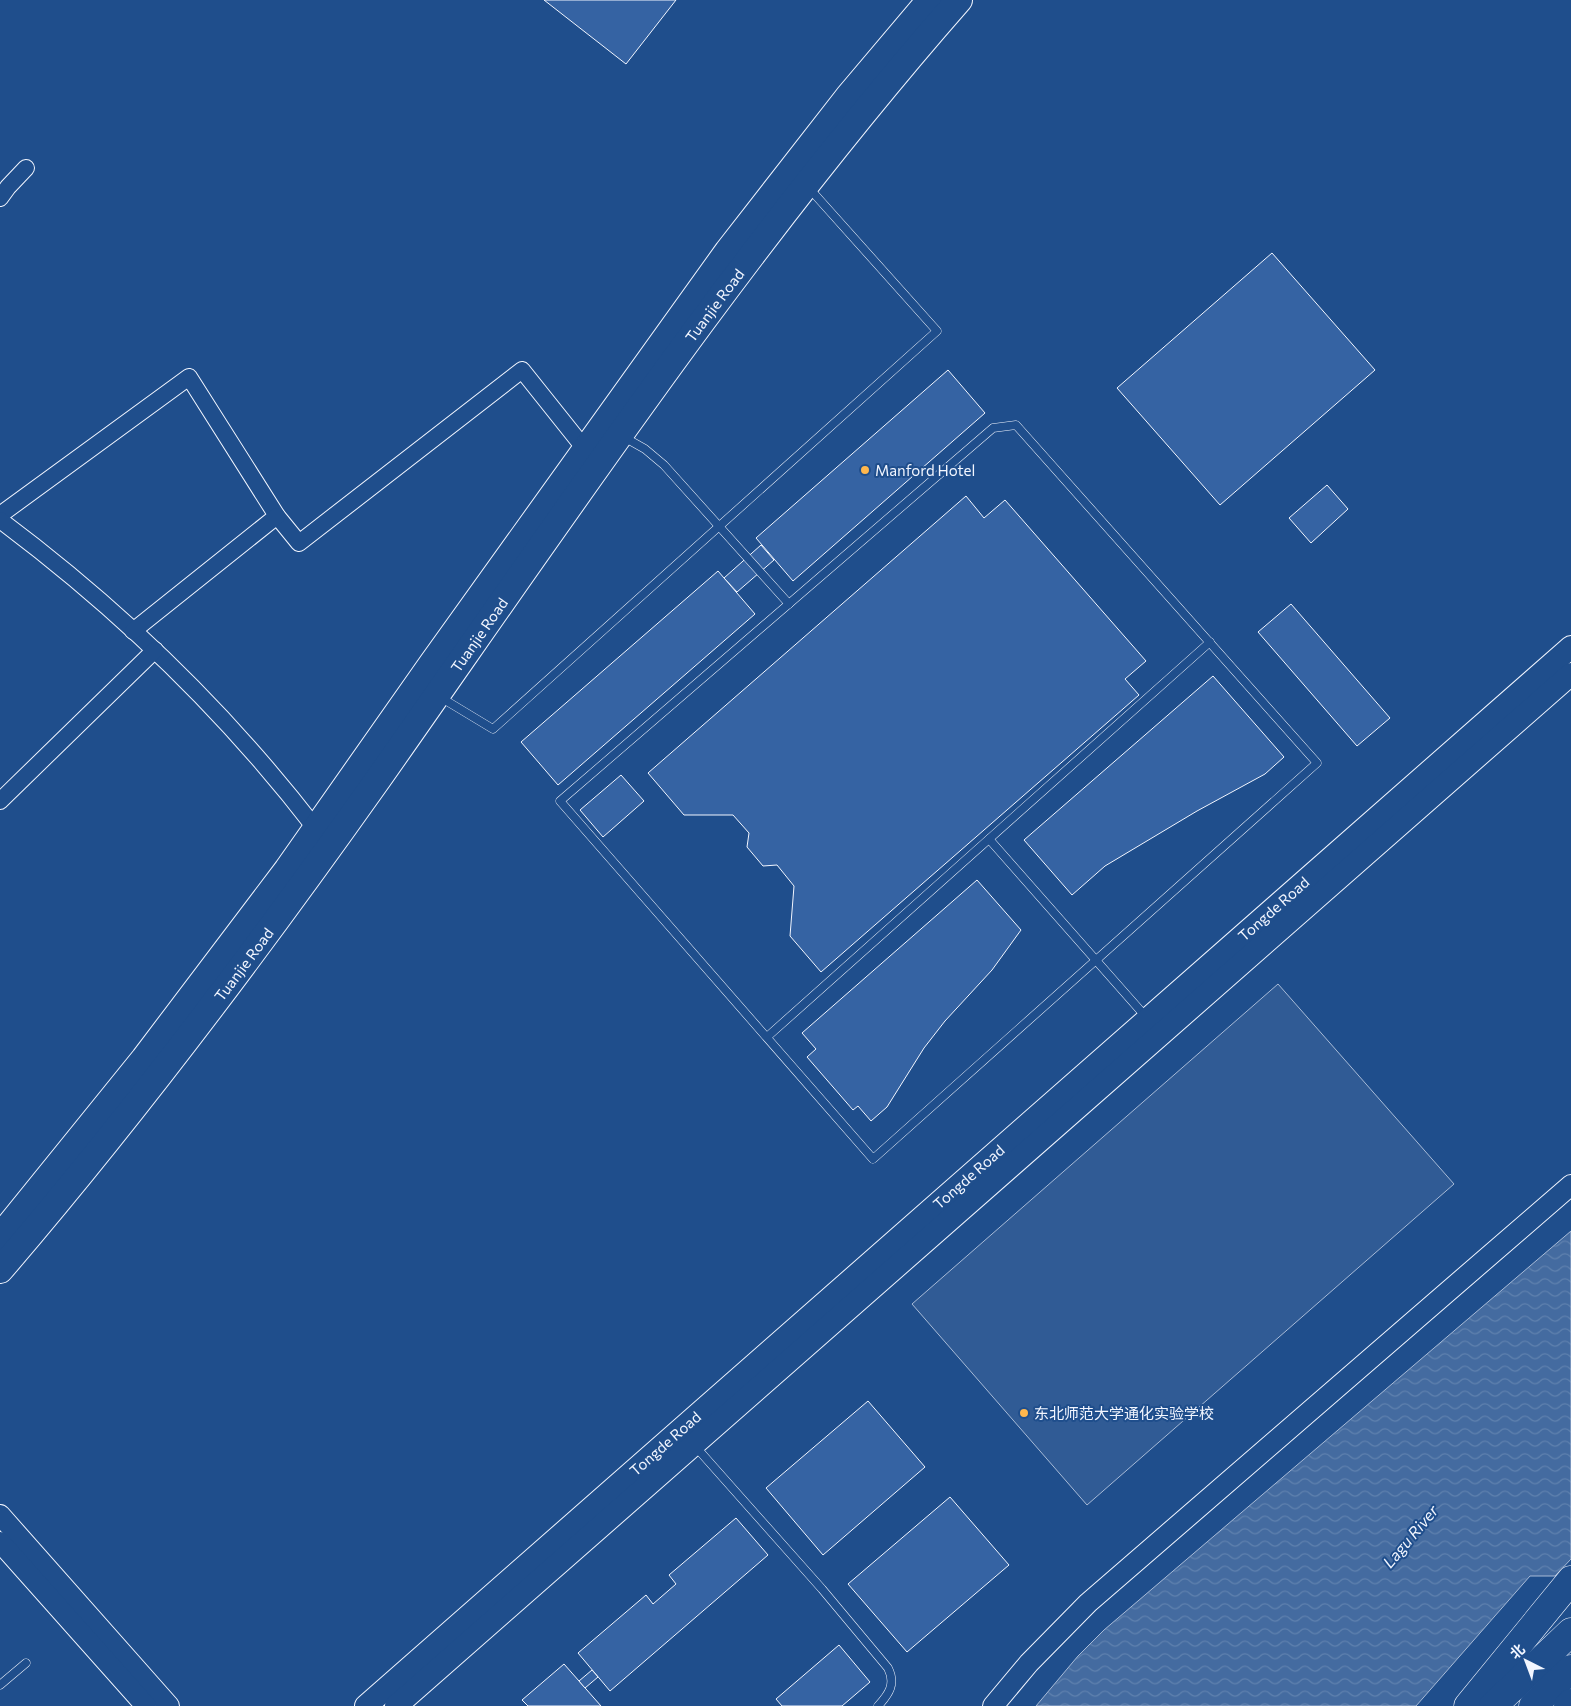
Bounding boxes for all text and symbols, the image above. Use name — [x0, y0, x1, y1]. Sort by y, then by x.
street label: Tuanjie Road — [681, 265, 748, 345]
place label: Manford Hotel — [875, 461, 975, 479]
marker: Manford Hotel — [859, 464, 871, 476]
street label: Tuanjie Road — [447, 594, 511, 675]
street label: Tongde Road — [1234, 873, 1313, 945]
street label: Tuanjie Road — [210, 924, 277, 1004]
street label: Tongde Road — [929, 1141, 1008, 1213]
place label: 东北师范大学通化实验学校 — [1034, 1404, 1214, 1422]
street label: Tongde Road — [626, 1407, 704, 1479]
marker: 东北师范大学通化实验学校 — [1018, 1407, 1030, 1419]
water label: Lagu River — [1378, 1500, 1442, 1571]
north arrow — [1501, 1636, 1551, 1686]
text: 北 — [1506, 1640, 1528, 1662]

